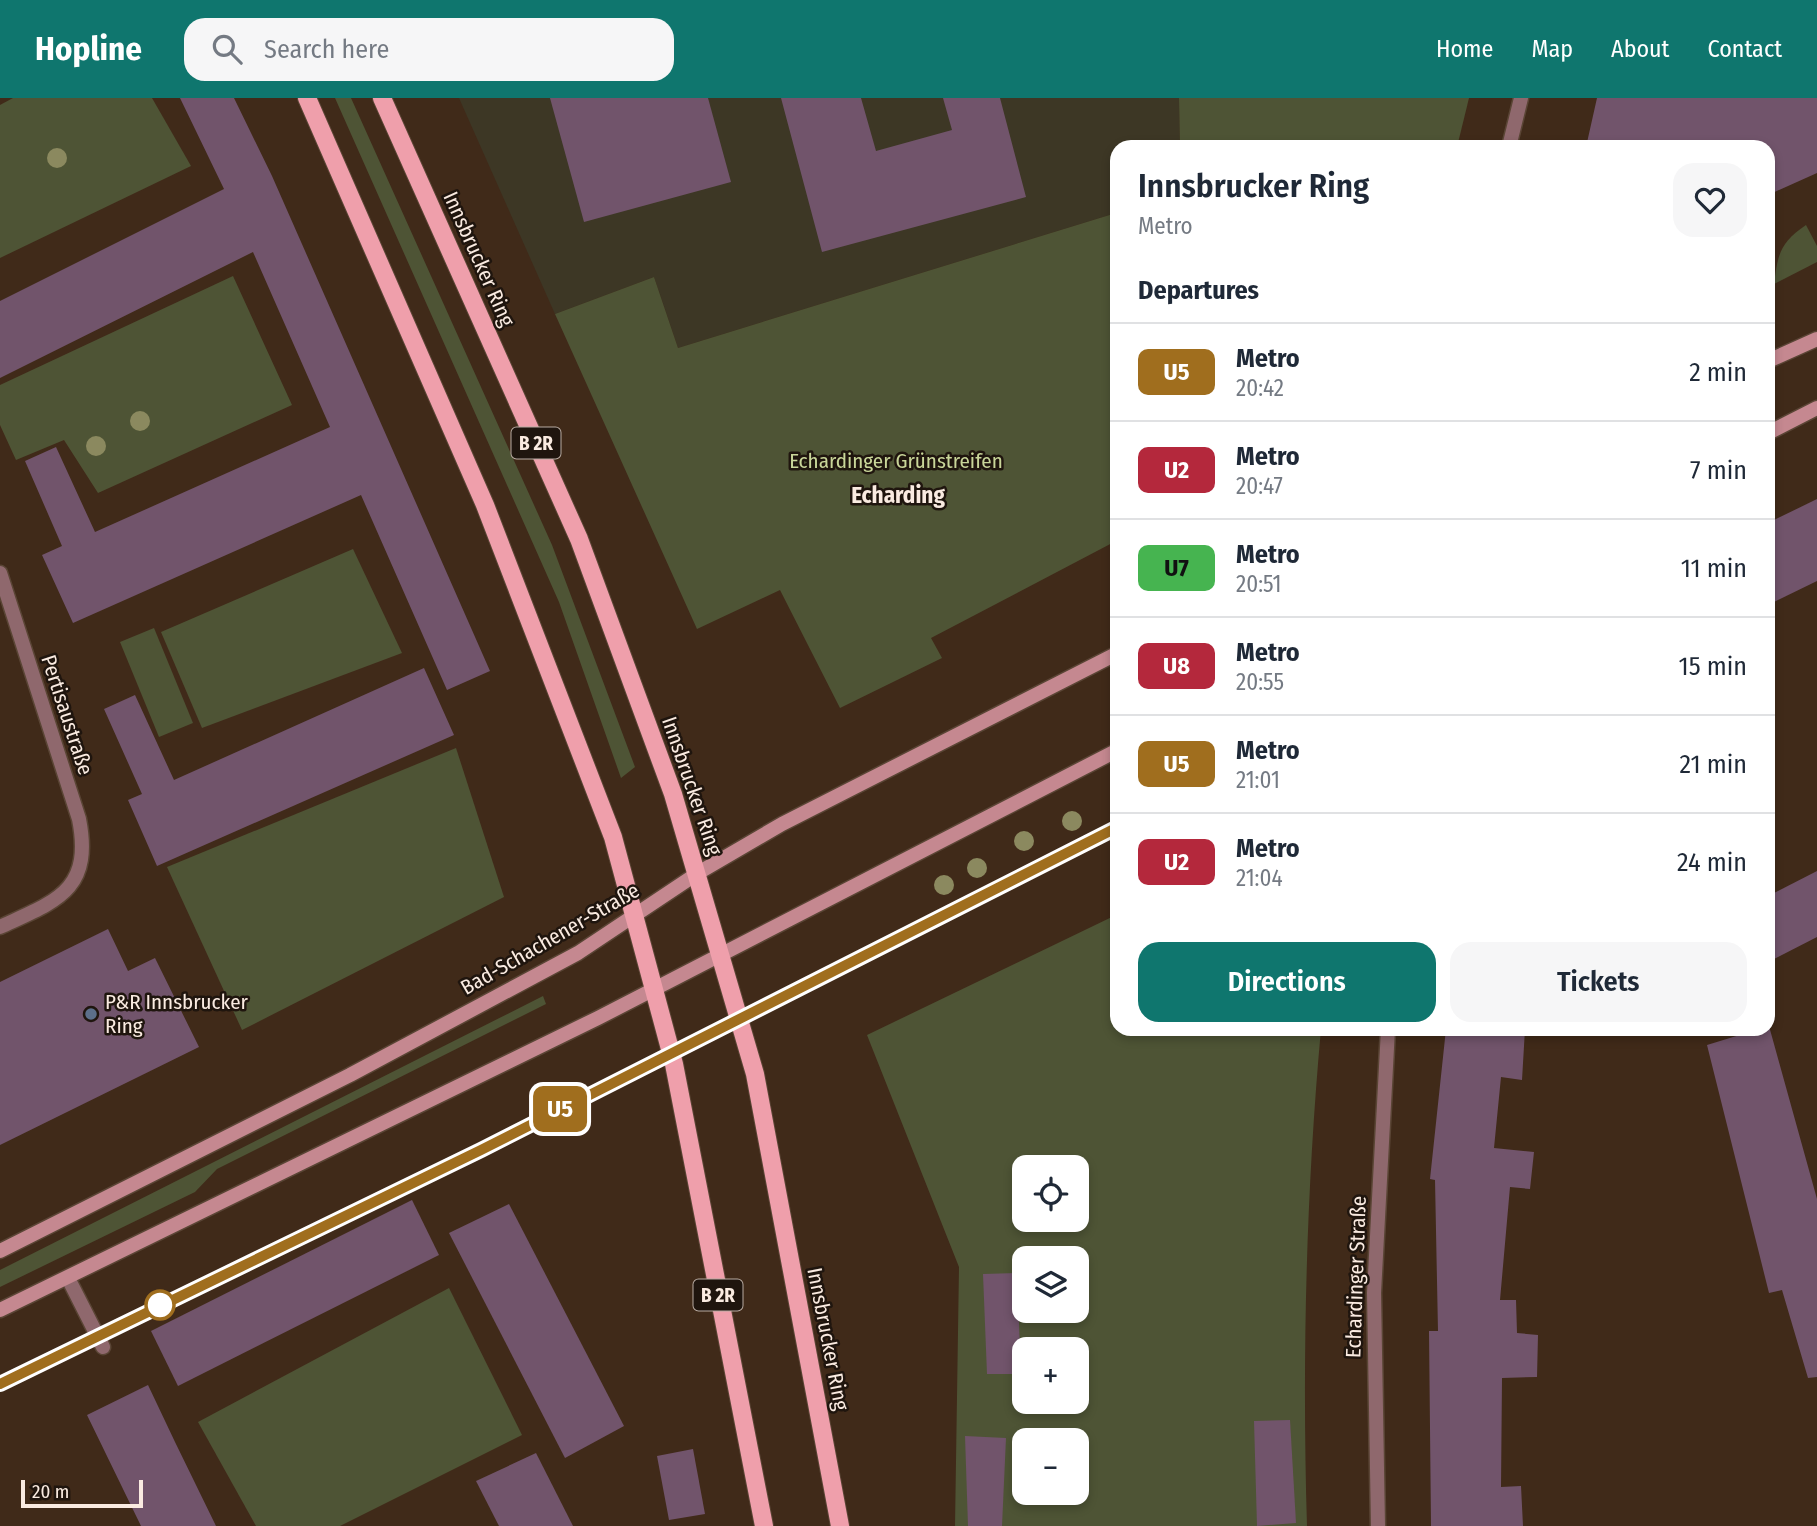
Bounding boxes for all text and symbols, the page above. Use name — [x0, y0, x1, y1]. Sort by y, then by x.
search box — [184, 18, 674, 81]
text: Hopline — [35, 29, 142, 69]
icon: search — [208, 30, 246, 68]
text: Search here — [264, 34, 389, 65]
text: Home — [1436, 35, 1493, 63]
text: Map — [1531, 35, 1573, 63]
text: About — [1611, 35, 1669, 63]
text: Contact — [1707, 35, 1782, 63]
button: heart — [1673, 163, 1747, 237]
text: Innsbrucker Ring — [1138, 166, 1369, 206]
street label: Innsbrucker Ring — [438, 187, 520, 331]
text: Metro — [1138, 212, 1193, 240]
text: Departures — [1138, 275, 1259, 306]
text: Metro — [1236, 343, 1300, 374]
text: 2 min — [1689, 357, 1747, 388]
text: U5 — [1164, 358, 1189, 386]
text: 20:42 — [1236, 374, 1284, 402]
road number: B 2R — [512, 428, 560, 458]
text: Metro — [1236, 441, 1300, 472]
park label: Echardinger Grünstreifen — [789, 448, 1003, 474]
text: 7 min — [1690, 455, 1747, 486]
text: U2 — [1164, 456, 1189, 484]
text: 20:47 — [1236, 472, 1283, 500]
district label: Echarding — [851, 481, 945, 509]
text: Metro — [1236, 539, 1300, 570]
text: 11 min — [1681, 553, 1747, 584]
text: U7 — [1164, 554, 1189, 582]
text: 20:51 — [1236, 570, 1282, 598]
text: Metro — [1236, 637, 1300, 668]
text: 15 min — [1679, 651, 1747, 682]
street label: Pertisaustraße — [35, 652, 99, 778]
text: U8 — [1163, 652, 1190, 680]
text: 20:55 — [1236, 668, 1284, 696]
street label: Innsbrucker Ring — [656, 713, 728, 859]
text: Metro — [1236, 735, 1300, 766]
text: 21 min — [1680, 749, 1747, 780]
text: U5 — [1164, 750, 1189, 778]
text: 21:01 — [1236, 766, 1280, 794]
text: Metro — [1236, 833, 1300, 864]
text: 24 min — [1677, 847, 1747, 878]
text: U2 — [1164, 848, 1189, 876]
text: 21:04 — [1236, 864, 1283, 892]
street label: Bad-Schachener-Straße — [456, 877, 644, 1001]
button: Directions — [1138, 942, 1436, 1022]
button: Tickets — [1450, 942, 1747, 1022]
place label: P&R Innsbrucker Ring — [105, 989, 249, 1039]
marker: P&R Innsbrucker Ring — [83, 1006, 99, 1022]
line badge: U5 — [528, 1086, 592, 1132]
text: U5 — [547, 1095, 573, 1123]
map controls — [1012, 1155, 1089, 1505]
button: locate — [1012, 1155, 1089, 1232]
street label: Echardinger Straße — [1340, 1196, 1372, 1358]
button: layers — [1012, 1246, 1089, 1323]
street label: Innsbrucker Ring — [801, 1265, 855, 1413]
road number: B 2R — [694, 1280, 742, 1310]
unlabelled marker — [145, 1290, 175, 1320]
button: + — [1012, 1337, 1089, 1414]
button: − — [1012, 1428, 1089, 1505]
scale bar — [21, 1477, 144, 1509]
text: 20 m — [32, 1480, 69, 1503]

